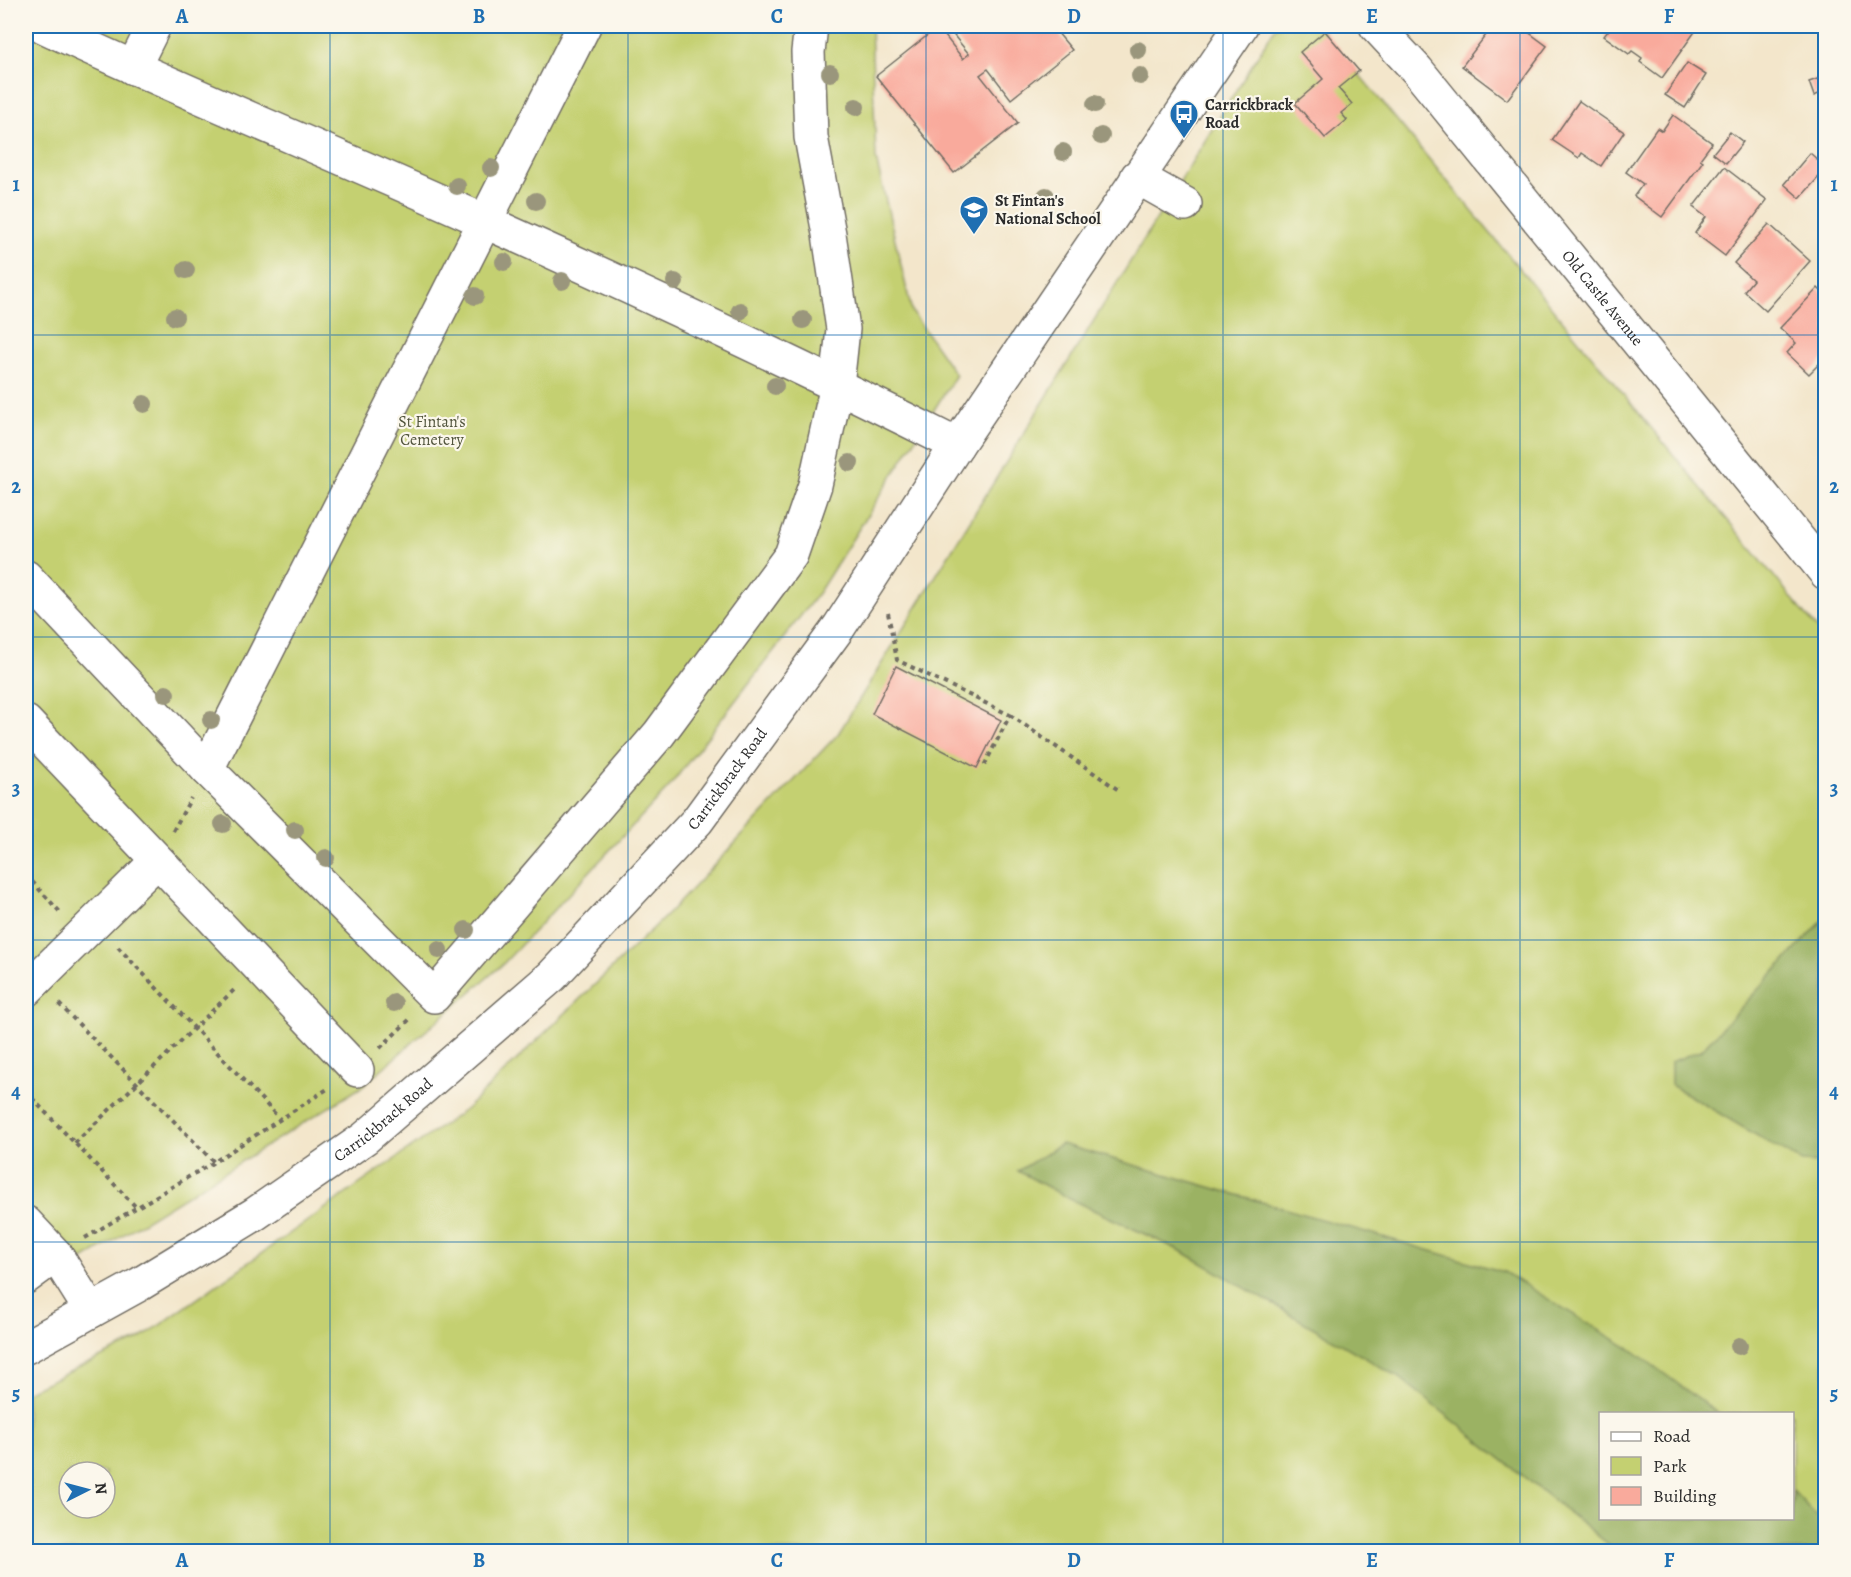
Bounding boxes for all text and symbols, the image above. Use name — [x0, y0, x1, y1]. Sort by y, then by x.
text: A — [175, 3, 189, 30]
text: B — [473, 3, 485, 30]
text: C — [771, 3, 783, 30]
text: D — [1067, 3, 1081, 30]
text: E — [1366, 3, 1378, 30]
text: F — [1664, 3, 1675, 30]
place label: Carrickbrack Road — [1205, 94, 1294, 134]
bus stop icon: Carrickbrack Road — [1168, 98, 1200, 140]
text: 1 — [12, 171, 20, 198]
text: 1 — [1830, 171, 1838, 198]
place label: St Fintan's National School — [995, 190, 1101, 230]
school or university icon: St Fintan's National School — [958, 194, 990, 236]
street label: Old Castle Avenue — [1557, 245, 1648, 351]
park label: St Fintan's Cemetery — [398, 411, 466, 451]
text: 2 — [11, 473, 21, 500]
text: 2 — [1829, 473, 1839, 500]
street label: Carrickbrack Road — [683, 723, 773, 835]
text: 3 — [12, 775, 20, 802]
text: 3 — [1830, 775, 1838, 802]
street label: Carrickbrack Road — [330, 1073, 438, 1167]
text: 4 — [11, 1078, 21, 1105]
text: 4 — [1829, 1078, 1839, 1105]
text: 5 — [12, 1380, 20, 1407]
text: 5 — [1830, 1380, 1838, 1407]
legend — [1599, 1412, 1794, 1520]
text: Road — [1653, 1424, 1691, 1448]
text: Park — [1653, 1454, 1687, 1478]
north arrow — [57, 1460, 117, 1520]
text: N — [89, 1482, 113, 1496]
text: Building — [1653, 1484, 1717, 1508]
text: A — [175, 1547, 189, 1574]
text: B — [473, 1547, 485, 1574]
text: C — [771, 1547, 783, 1574]
text: D — [1067, 1547, 1081, 1574]
text: E — [1366, 1547, 1378, 1574]
text: F — [1664, 1547, 1675, 1574]

